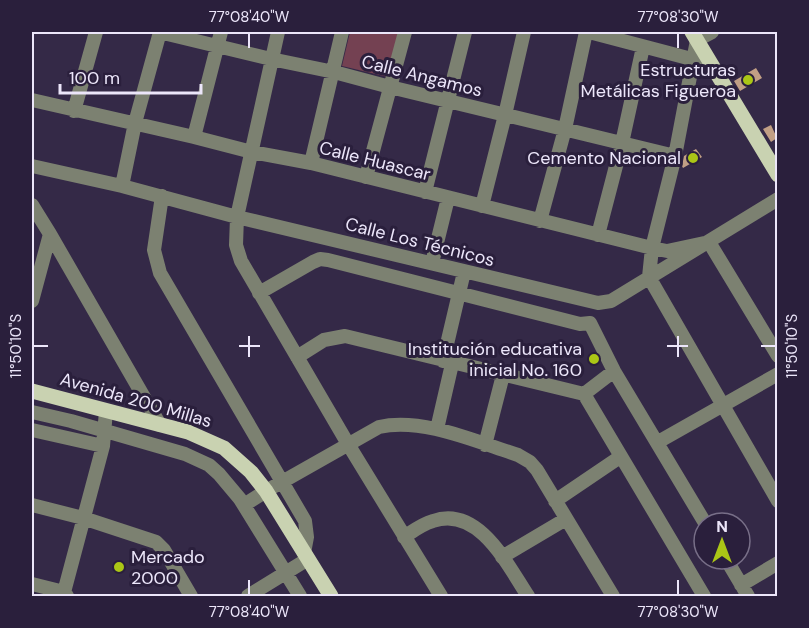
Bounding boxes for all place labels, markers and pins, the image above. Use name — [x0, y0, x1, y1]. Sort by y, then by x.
place label: Estructuras Metálicas Figueroa — [581, 58, 736, 103]
marker: Estructuras Metálicas Figueroa — [741, 73, 755, 87]
place label: Cemento Nacional — [527, 146, 681, 170]
marker: Cemento Nacional — [686, 151, 700, 165]
place label: Institución educativa inicial No. 160 — [408, 337, 582, 382]
marker: Institución educativa inicial No. 160 — [587, 352, 601, 366]
place label: Mercado 2000 — [131, 545, 205, 590]
marker: Mercado 2000 — [112, 560, 126, 574]

